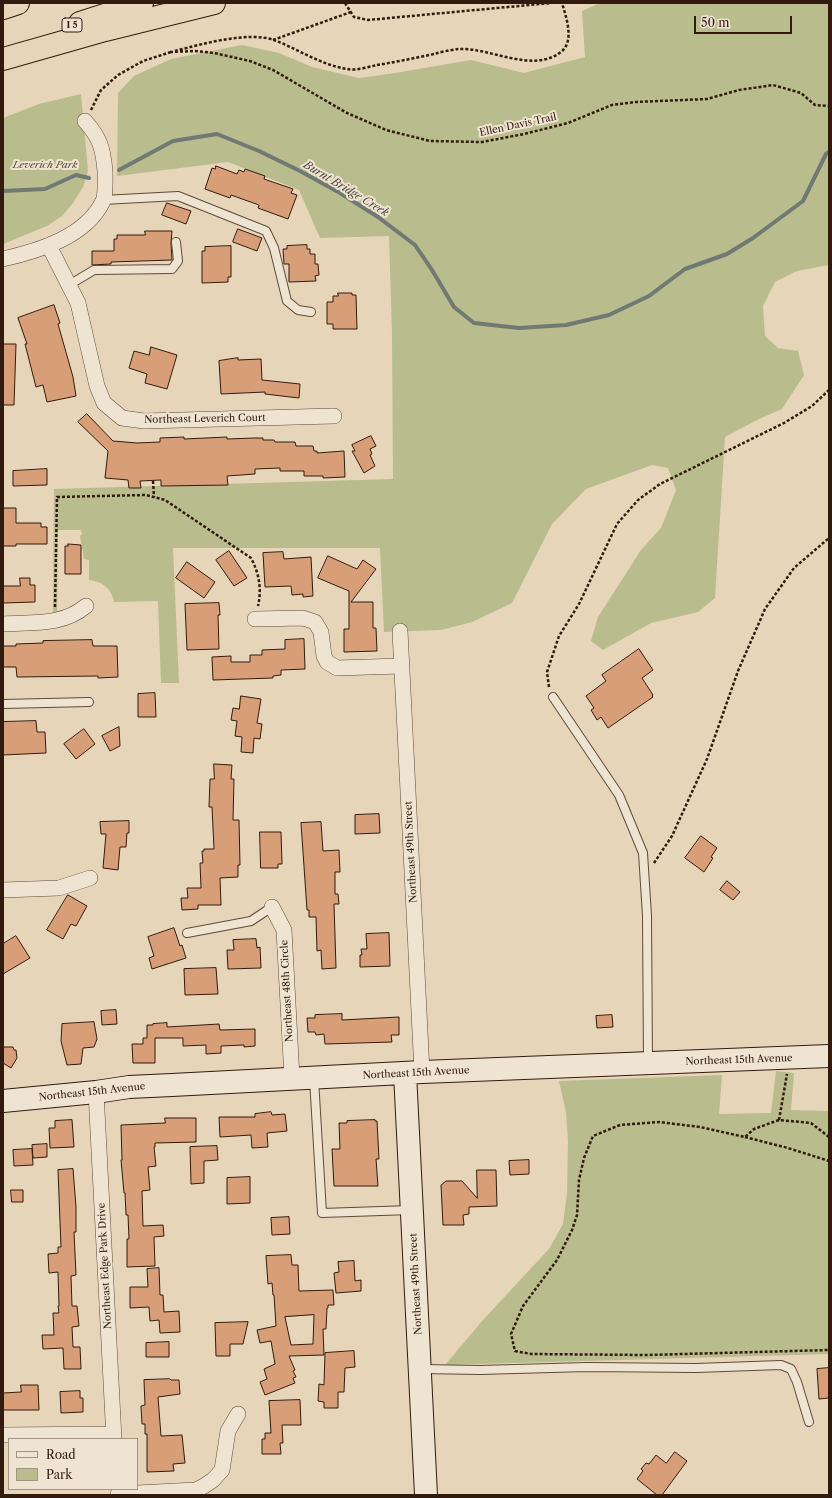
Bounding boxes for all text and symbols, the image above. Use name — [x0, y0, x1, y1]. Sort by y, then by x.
scale bar — [696, 8, 794, 34]
text: 50 m — [701, 15, 730, 30]
road number: I 5 — [62, 18, 82, 32]
street label: Ellen Davis Trail — [478, 111, 558, 139]
water label: Burnt Bridge Creek — [301, 158, 391, 220]
park label: Leverich Park — [13, 159, 77, 171]
street label: Northeast Leverich Court — [144, 412, 266, 426]
street label: Northeast 49th Street — [402, 801, 420, 903]
street label: Northeast 48th Circle — [278, 940, 296, 1042]
street label: Northeast 15th Avenue — [685, 1052, 793, 1068]
street label: Northeast 15th Avenue — [362, 1064, 470, 1082]
street label: Northeast 15th Avenue — [38, 1080, 146, 1104]
street label: Northeast Edge Park Drive — [96, 1203, 114, 1329]
street label: Northeast 49th Street — [407, 1233, 425, 1335]
legend — [8, 1438, 138, 1490]
text: Road — [46, 1447, 76, 1462]
text: Park — [46, 1467, 72, 1482]

